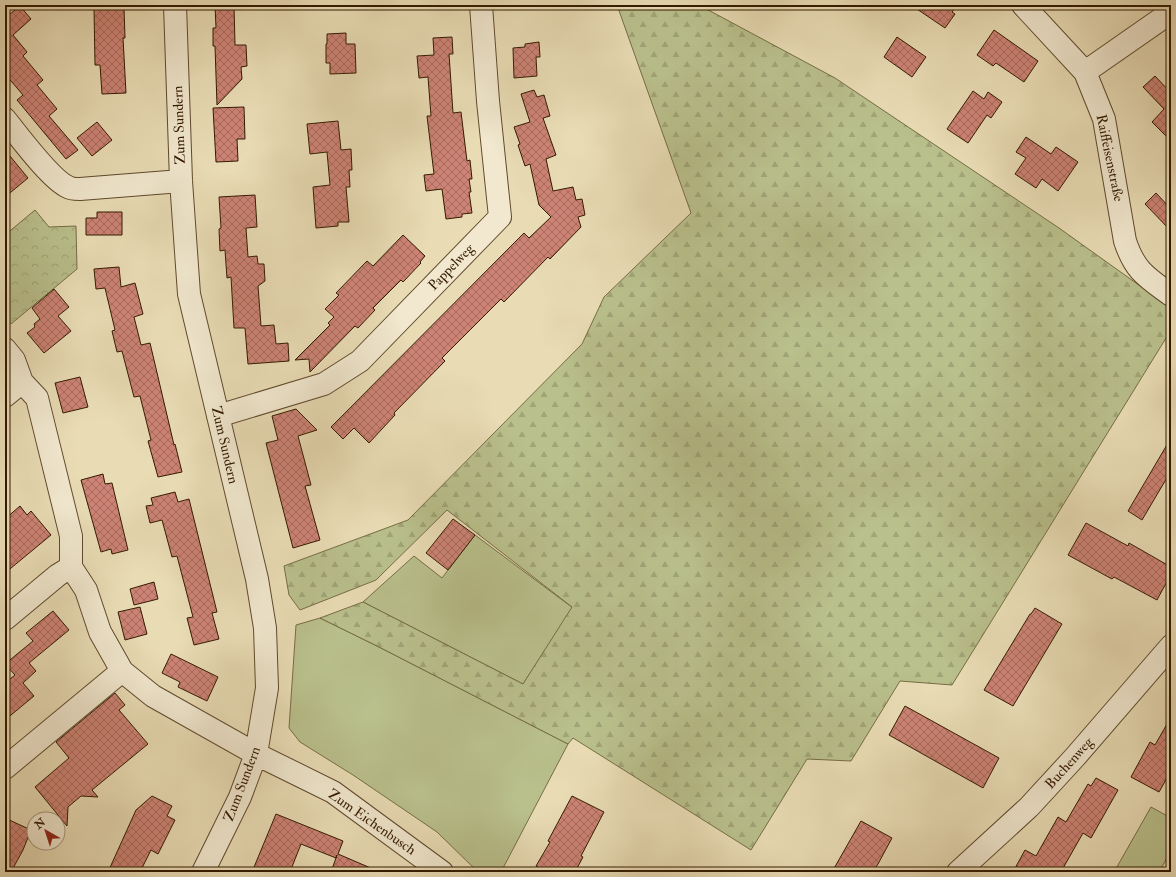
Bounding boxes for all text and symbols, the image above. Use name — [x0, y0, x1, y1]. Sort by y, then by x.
street label: Zum Sundern — [169, 85, 189, 165]
street label: Raiffeisenstraße — [1092, 113, 1128, 203]
street label: Pappelweg — [425, 239, 479, 295]
street label: Zum Sundern — [208, 405, 242, 485]
street label: Buchenweg — [1041, 733, 1097, 792]
street label: Zum Sundern — [220, 744, 264, 824]
street label: Zum Eichenbusch — [325, 785, 420, 859]
north arrow — [26, 811, 66, 851]
text: N — [31, 815, 49, 832]

